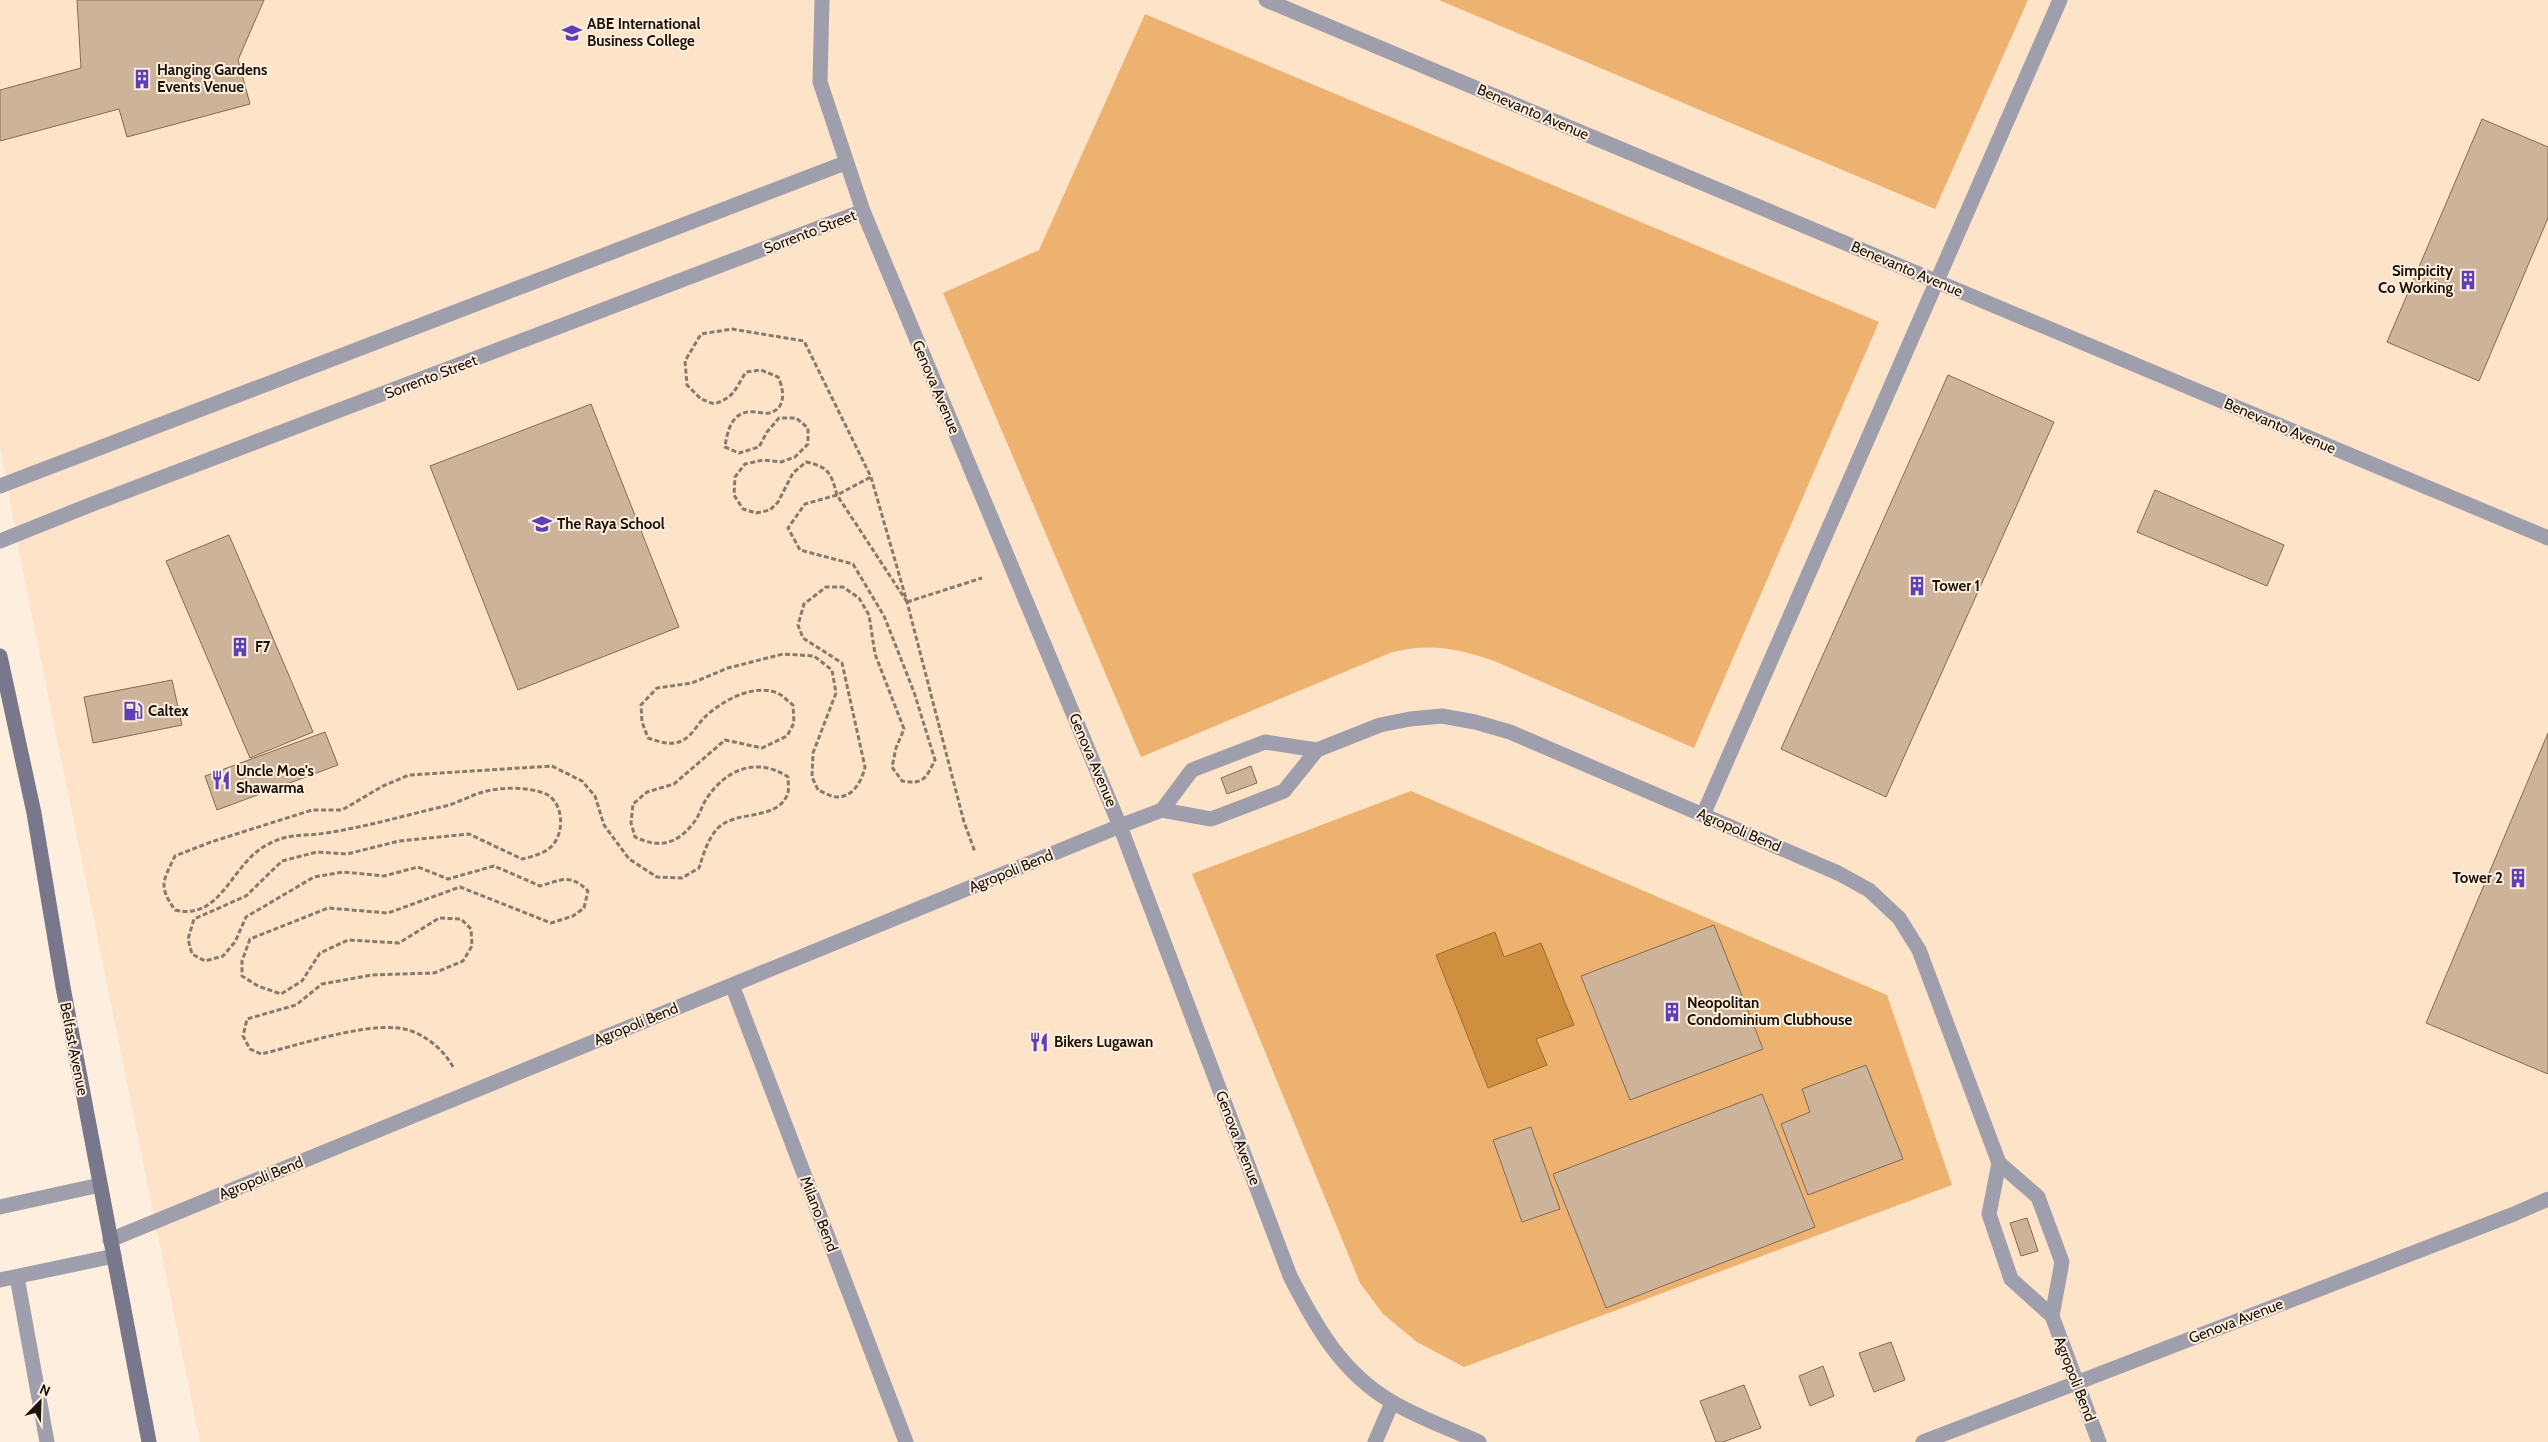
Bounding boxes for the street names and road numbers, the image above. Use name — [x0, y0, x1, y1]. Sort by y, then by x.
street label: Benevanto Avenue — [1474, 80, 1592, 144]
street label: Sorrento Street — [761, 206, 859, 258]
street label: Benevanto Avenue — [1848, 237, 1966, 301]
street label: Genova Avenue — [908, 338, 964, 437]
street label: Sorrento Street — [382, 351, 480, 403]
street label: Benevanto Avenue — [2221, 394, 2339, 458]
street label: Genova Avenue — [1065, 711, 1121, 810]
street label: Agropoli Bend — [1694, 804, 1784, 856]
street label: Agropoli Bend — [966, 846, 1056, 896]
street label: Agropoli Bend — [591, 999, 681, 1049]
street label: Belfast Avenue — [56, 1001, 92, 1097]
street label: Genova Avenue — [1212, 1088, 1264, 1188]
street label: Agropoli Bend — [216, 1153, 306, 1203]
street label: Milano Bend — [796, 1174, 842, 1254]
street label: Genova Avenue — [2186, 1295, 2286, 1347]
street label: Agropoli Bend — [2051, 1334, 2099, 1424]

